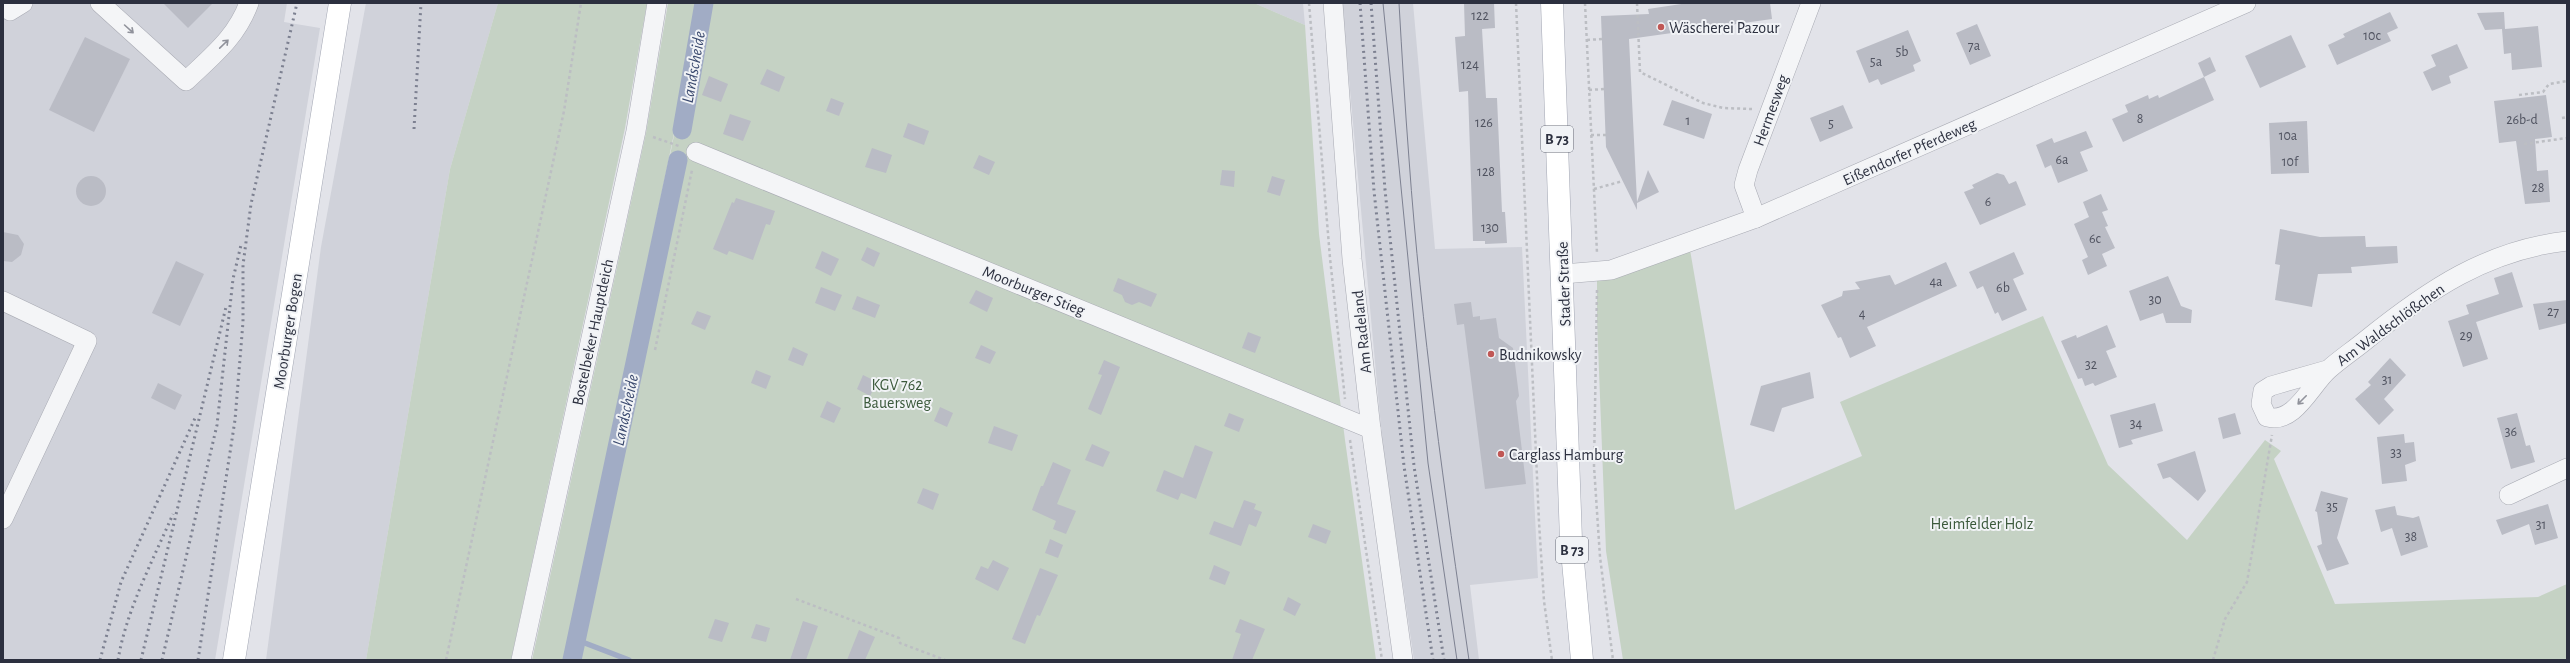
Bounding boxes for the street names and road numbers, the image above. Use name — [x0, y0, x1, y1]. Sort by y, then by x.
street label: Hermesweg — [1751, 72, 1791, 148]
street label: Eißendorfer Pferdeweg — [1840, 115, 1979, 188]
road number: B 73 — [1541, 126, 1573, 152]
street label: Stader Straße — [1555, 241, 1573, 327]
street label: Bostelbeker Hauptdeich — [570, 257, 616, 407]
street label: Moorburger Stieg — [980, 263, 1087, 319]
street label: Moorburger Bogen — [271, 272, 305, 390]
street label: Am Waldschlößchen — [2334, 281, 2447, 369]
street label: Am Radeland — [1350, 289, 1374, 374]
road number: B 73 — [1556, 537, 1588, 563]

